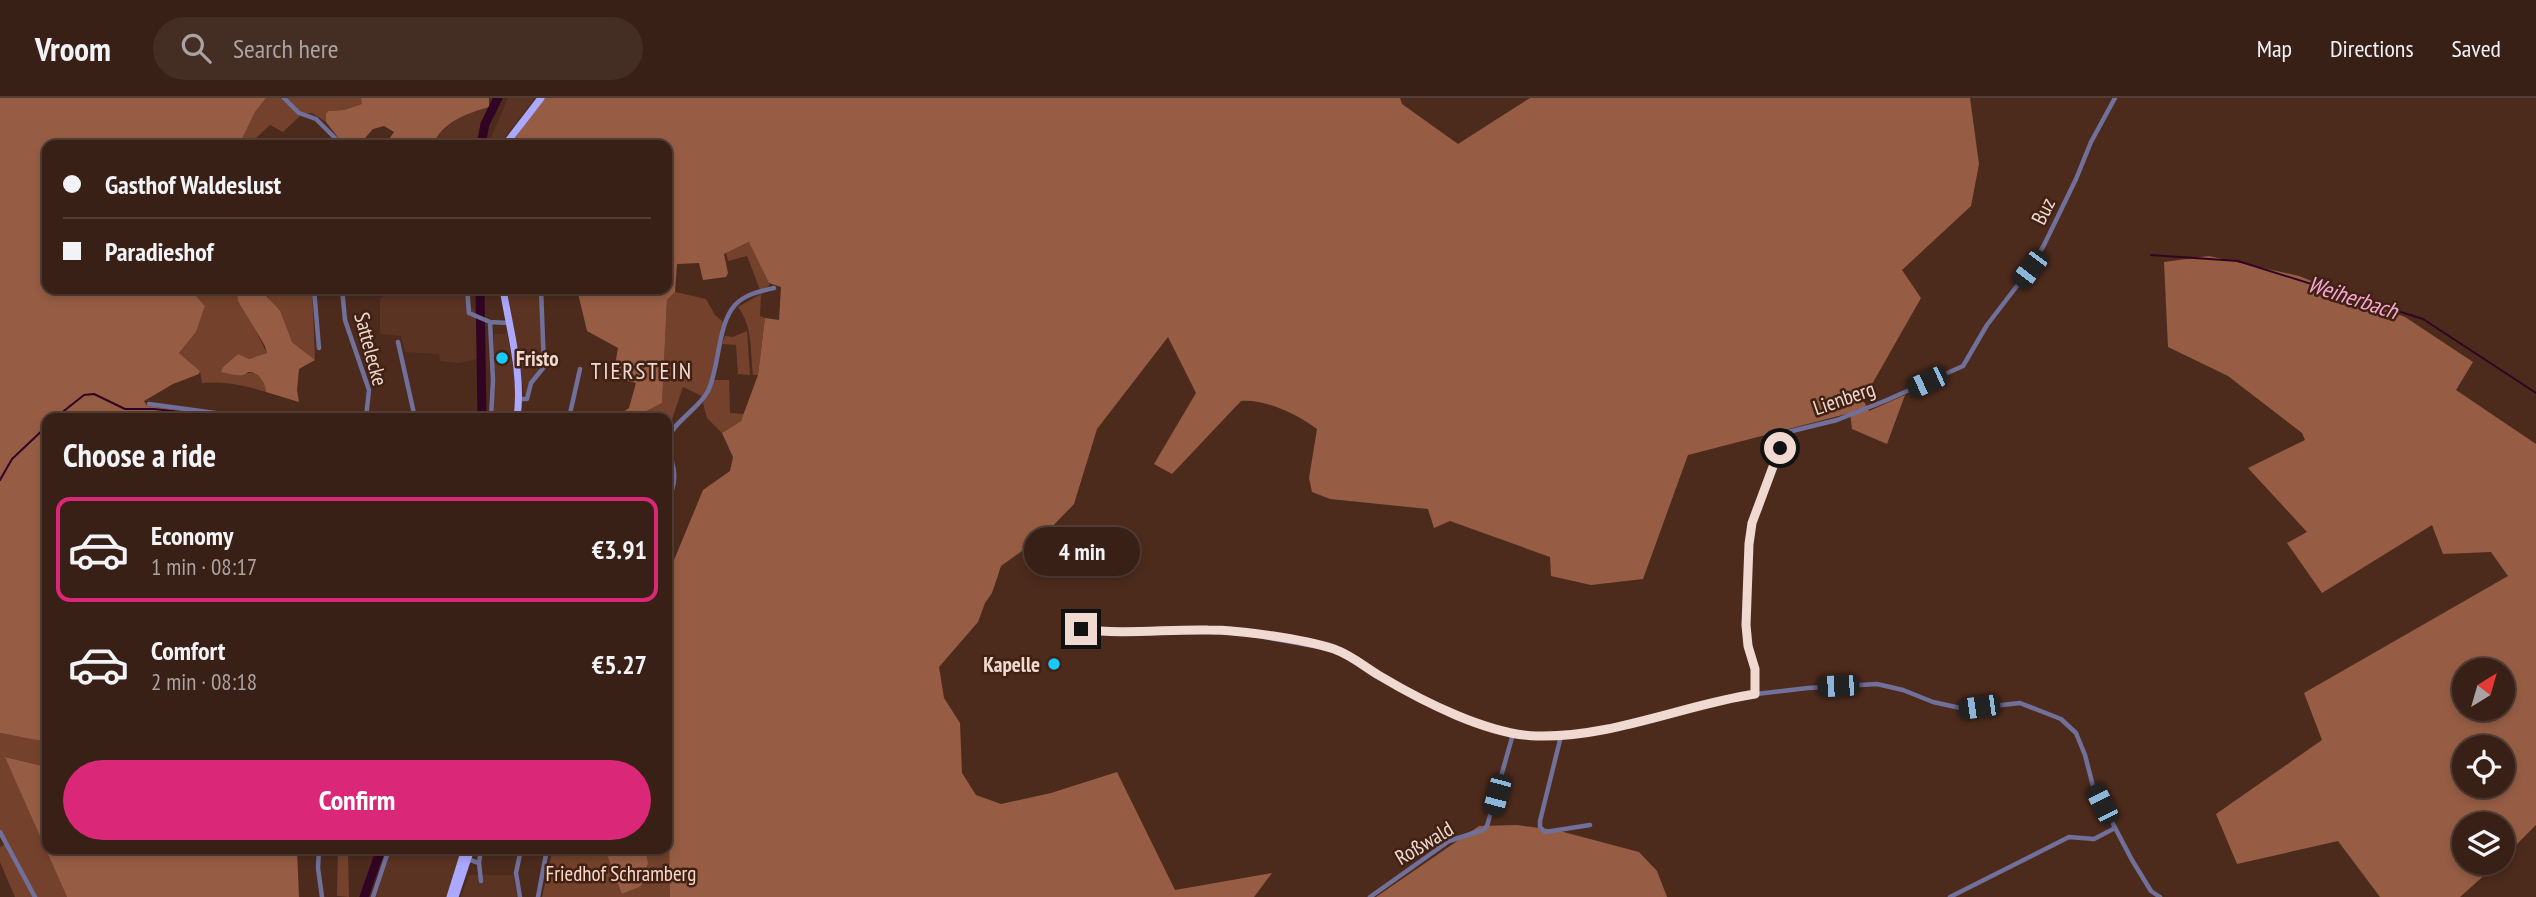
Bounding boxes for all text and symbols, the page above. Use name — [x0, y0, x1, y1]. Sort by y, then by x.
search box — [153, 17, 643, 80]
text: Vroom — [35, 27, 111, 70]
icon: search — [177, 29, 215, 67]
text: Search here — [233, 32, 339, 65]
text: Map — [2257, 33, 2292, 64]
text: Directions — [2330, 33, 2414, 64]
text: Saved — [2452, 33, 2501, 64]
text: Gasthof Waldeslust — [105, 168, 281, 201]
street label: Buz — [2025, 193, 2061, 229]
text: Paradieshof — [105, 235, 213, 268]
car — [2009, 246, 2052, 292]
water label: Weiherbach — [2305, 269, 2403, 326]
street label: Sattelecke — [348, 309, 394, 389]
place label: Fristo — [516, 345, 558, 372]
marker: Fristo — [494, 350, 510, 366]
district label: TIERSTEIN — [591, 356, 693, 385]
car — [1904, 364, 1951, 400]
street label: Lienberg — [1809, 375, 1879, 421]
route start — [1764, 432, 1796, 464]
text: Choose a ride — [63, 434, 216, 476]
icon: car — [67, 518, 130, 581]
text: Economy — [151, 519, 233, 552]
callout: 4 min — [1023, 528, 1139, 576]
text: €3.91 — [592, 533, 647, 566]
text: 4 min — [1059, 537, 1105, 566]
text: 1 min · 08:17 — [151, 552, 257, 581]
route end — [1065, 613, 1097, 645]
icon: car — [67, 633, 130, 696]
text: Comfort — [151, 634, 225, 667]
text: €5.27 — [592, 648, 647, 681]
place label: Kapelle — [983, 651, 1040, 678]
marker: Kapelle — [1046, 656, 1062, 672]
north arrow — [2452, 658, 2515, 721]
map controls — [2452, 658, 2515, 875]
text: 2 min · 08:18 — [151, 667, 257, 696]
car — [1817, 675, 1860, 697]
car — [1957, 694, 2002, 720]
button: locate — [2452, 735, 2515, 798]
button: Confirm — [63, 760, 651, 840]
car — [1482, 772, 1513, 818]
car — [2084, 781, 2121, 827]
button: layers — [2452, 812, 2515, 875]
street label: Roßwald — [1390, 815, 1458, 871]
park label: Friedhof Schramberg — [546, 860, 696, 887]

